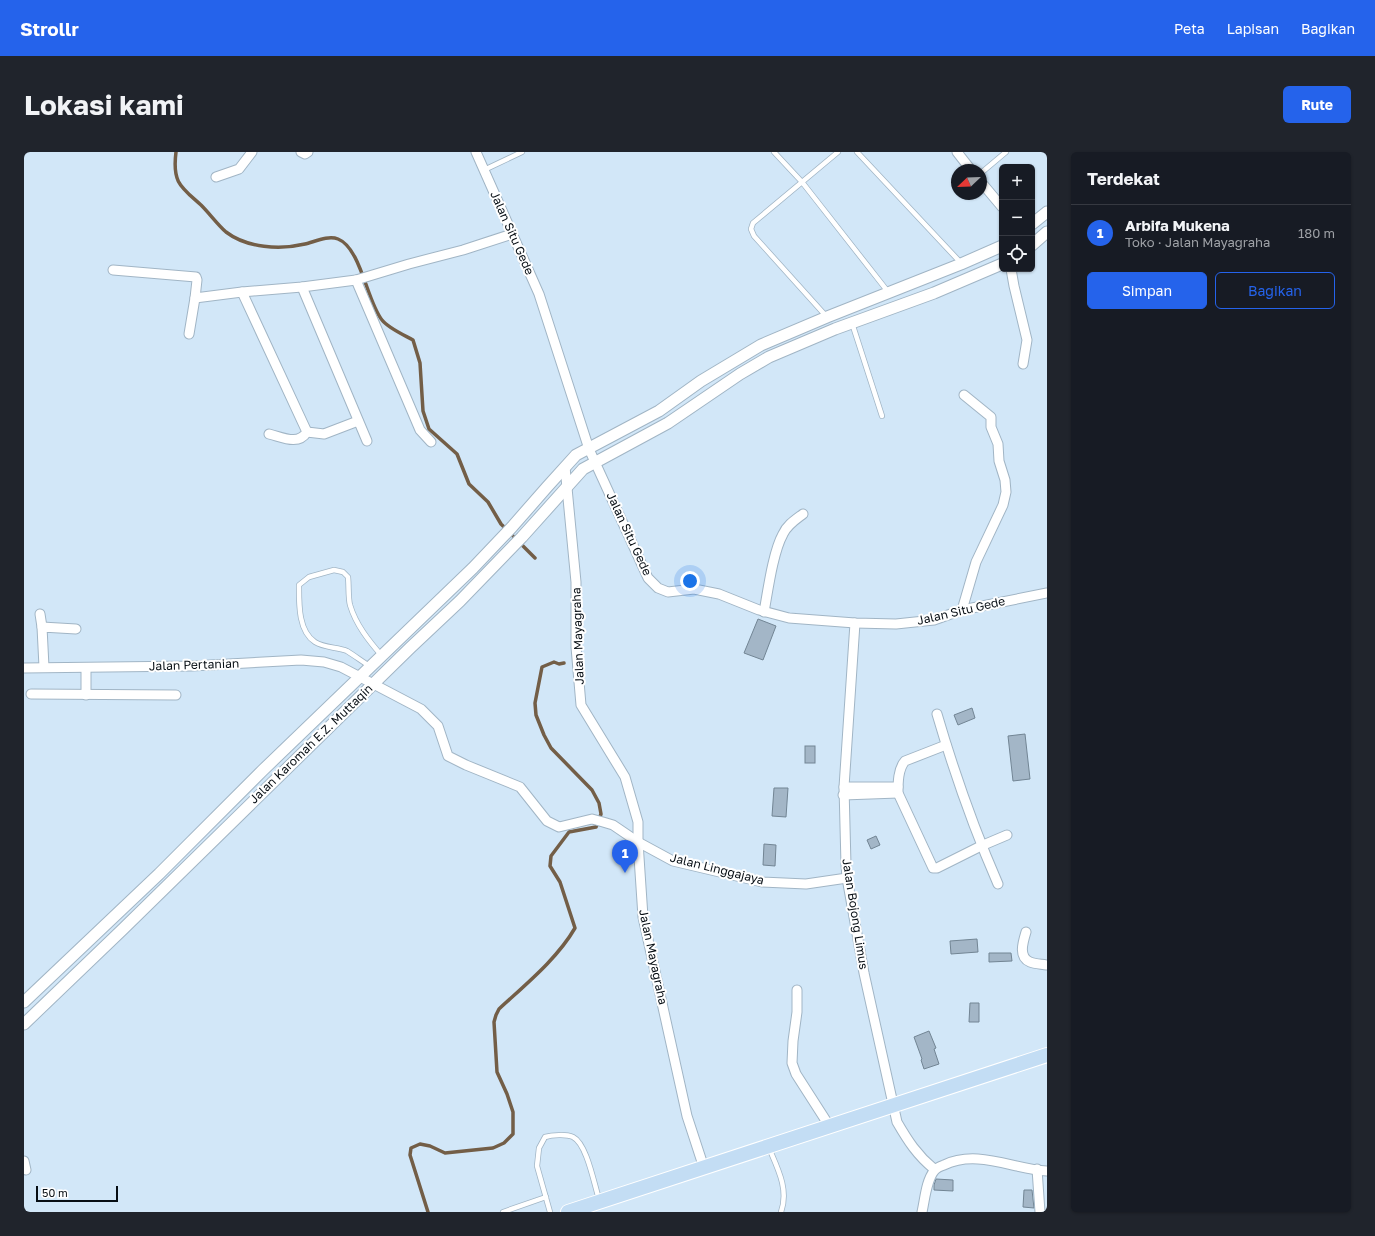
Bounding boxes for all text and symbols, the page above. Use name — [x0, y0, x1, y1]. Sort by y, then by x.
text: Strollr — [20, 17, 79, 40]
text: Peta — [1174, 20, 1205, 37]
text: Lapisan — [1227, 20, 1279, 37]
text: Bagikan — [1301, 20, 1355, 37]
button: Rute — [1283, 86, 1351, 123]
text: Lokasi kami — [24, 88, 184, 121]
north arrow — [951, 164, 987, 200]
map controls — [999, 164, 1035, 272]
button: + — [999, 164, 1035, 200]
text: Terdekat — [1087, 168, 1160, 189]
street label: Jalan Situ Gede — [487, 189, 538, 277]
button: − — [999, 200, 1035, 236]
text: Arbifa Mukena — [1125, 216, 1230, 234]
text: 1 — [1097, 225, 1103, 241]
text: 180 m — [1298, 225, 1335, 241]
text: Toko · Jalan Mayagraha — [1125, 234, 1270, 250]
button: locate — [999, 236, 1035, 272]
button: Simpan — [1087, 272, 1207, 309]
button: Bagikan — [1215, 272, 1335, 309]
street label: Jalan Situ Gede — [604, 490, 655, 578]
your location — [680, 571, 700, 591]
street label: Jalan Mayagraha — [568, 587, 587, 685]
street label: Jalan Situ Gede — [915, 593, 1007, 628]
street label: Jalan Pertanian — [149, 655, 239, 674]
street label: Jalan Karomah E.Z. Muttaqin — [246, 681, 375, 807]
pin: 1 — [612, 840, 638, 873]
street label: Jalan Linggajaya — [669, 850, 766, 887]
street label: Jalan Bojong Limus — [839, 857, 872, 970]
street label: Jalan Mayagraha — [636, 908, 671, 1006]
scale bar — [36, 1184, 118, 1203]
text: 50 m — [42, 1186, 68, 1199]

